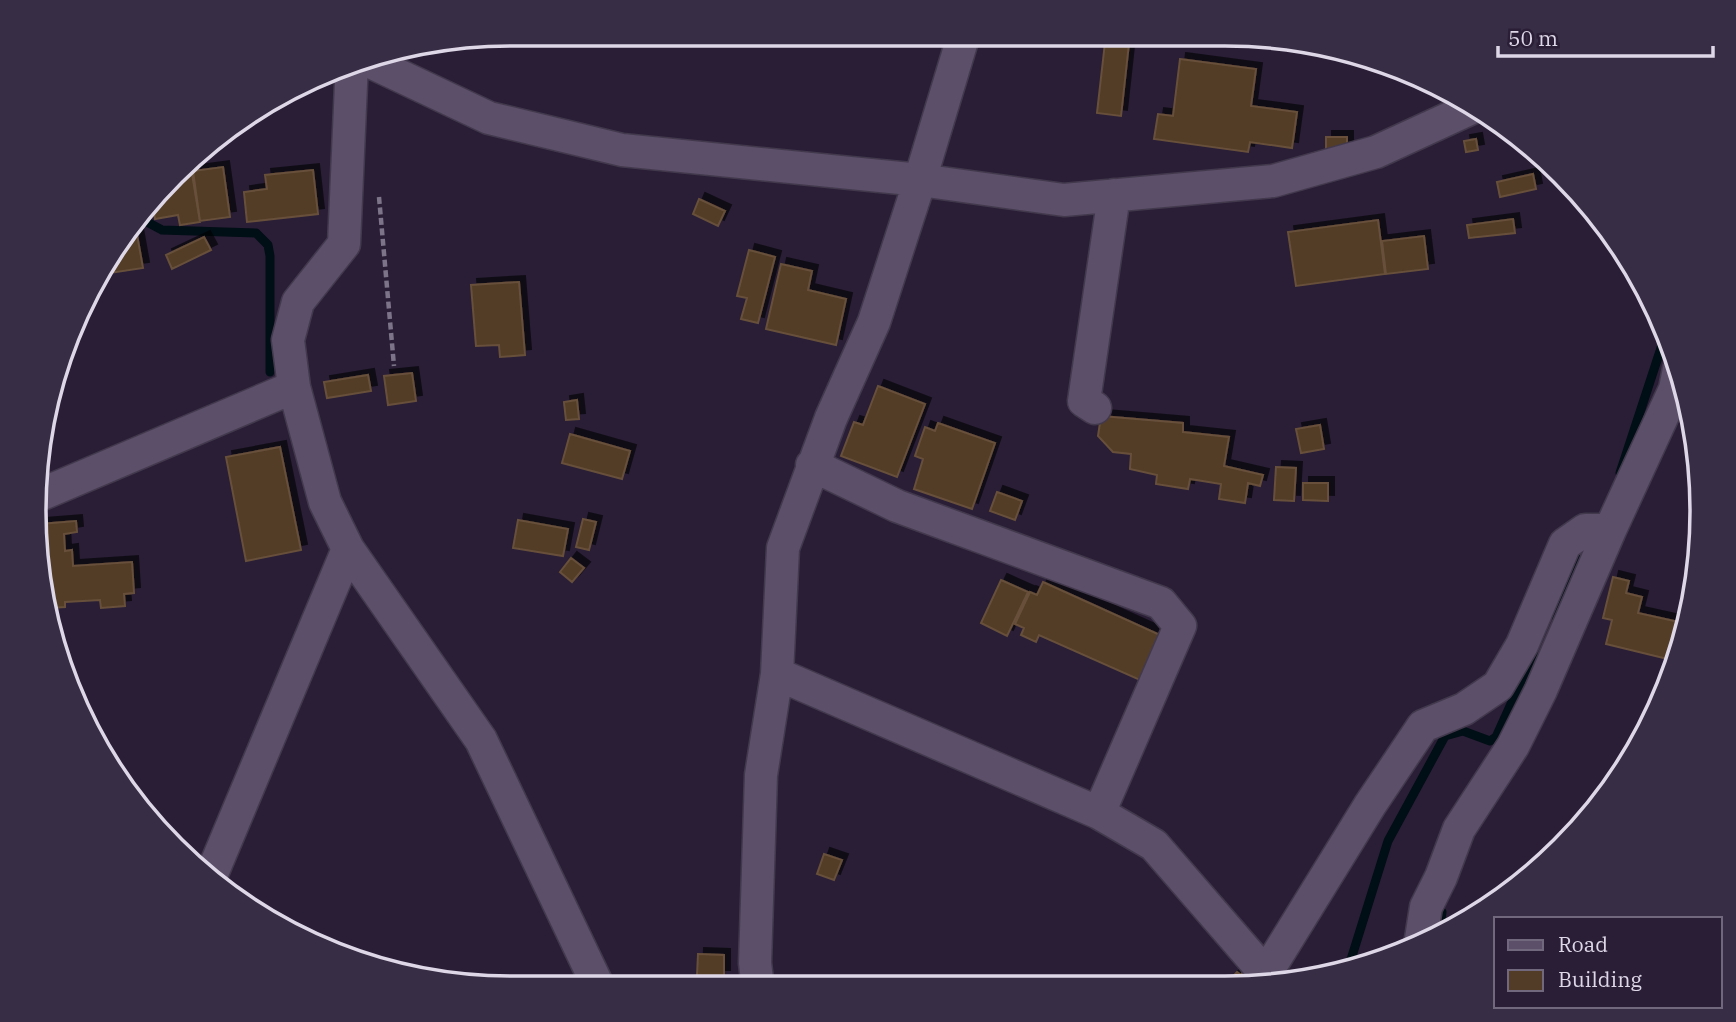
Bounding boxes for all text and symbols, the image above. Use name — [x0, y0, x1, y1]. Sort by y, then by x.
scale bar — [1498, 14, 1713, 58]
text: 50 m — [1508, 24, 1558, 52]
legend — [1494, 917, 1722, 1008]
text: Road — [1558, 930, 1608, 958]
text: Building — [1558, 965, 1643, 993]

